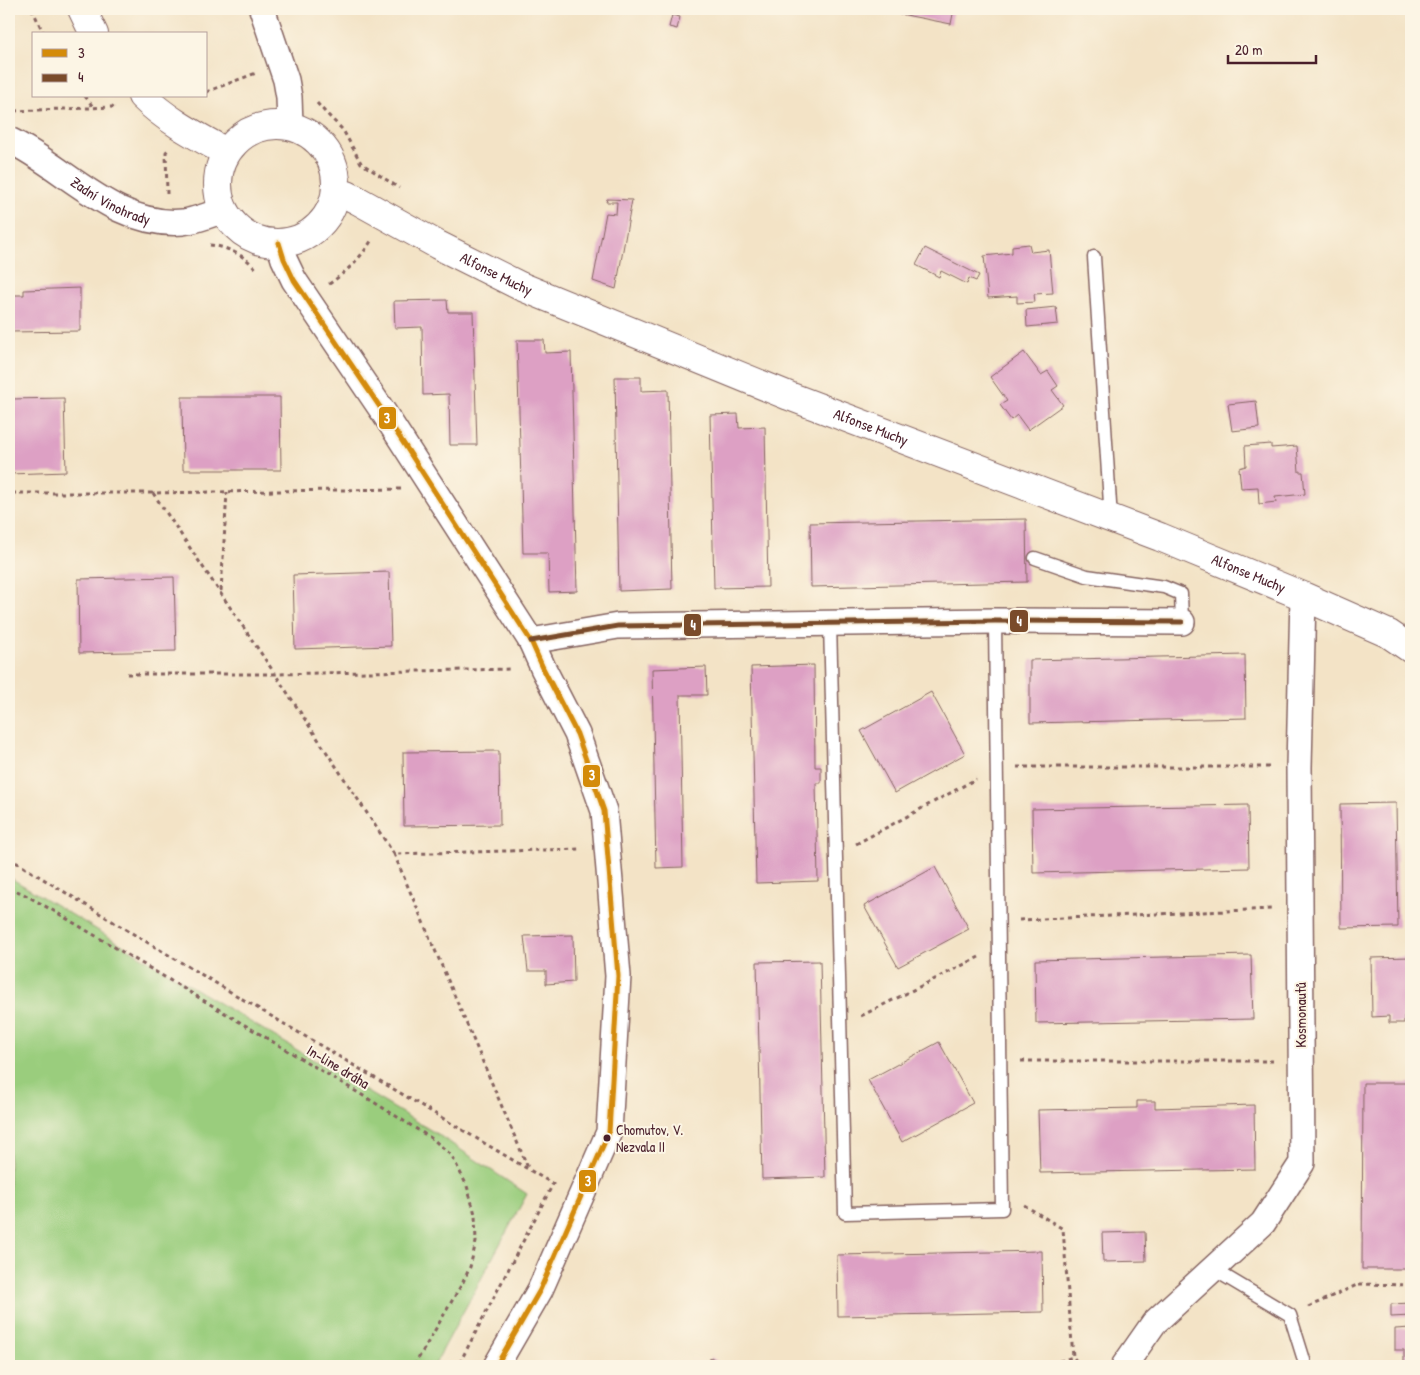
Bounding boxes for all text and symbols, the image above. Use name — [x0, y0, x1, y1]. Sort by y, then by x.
legend — [32, 32, 208, 98]
scale bar — [1228, 32, 1315, 64]
text: 20 m — [1235, 39, 1262, 60]
text: 3 — [78, 42, 85, 63]
text: 4 — [78, 66, 84, 87]
street label: Zadní Vinohrady — [67, 171, 153, 230]
street label: Alfonse Muchy — [457, 247, 536, 300]
street label: Alfonse Muchy — [831, 403, 911, 450]
line badge: 3 — [378, 406, 397, 430]
text: 3 — [384, 408, 391, 427]
street label: Alfonse Muchy — [1209, 548, 1289, 598]
line badge: 4 — [1009, 609, 1029, 633]
text: 4 — [1016, 611, 1022, 630]
line badge: 4 — [683, 613, 702, 637]
text: 4 — [690, 615, 696, 634]
line badge: 3 — [582, 764, 601, 788]
text: 3 — [589, 765, 596, 784]
street label: Kosmonautů — [1290, 982, 1311, 1048]
street label: In-line dráha — [303, 1040, 374, 1094]
place label: Chomutov, V. Nezvala II — [616, 1120, 683, 1156]
marker: Chomutov, V. Nezvala II — [602, 1133, 612, 1143]
line badge: 3 — [578, 1169, 597, 1193]
text: 3 — [585, 1171, 592, 1190]

